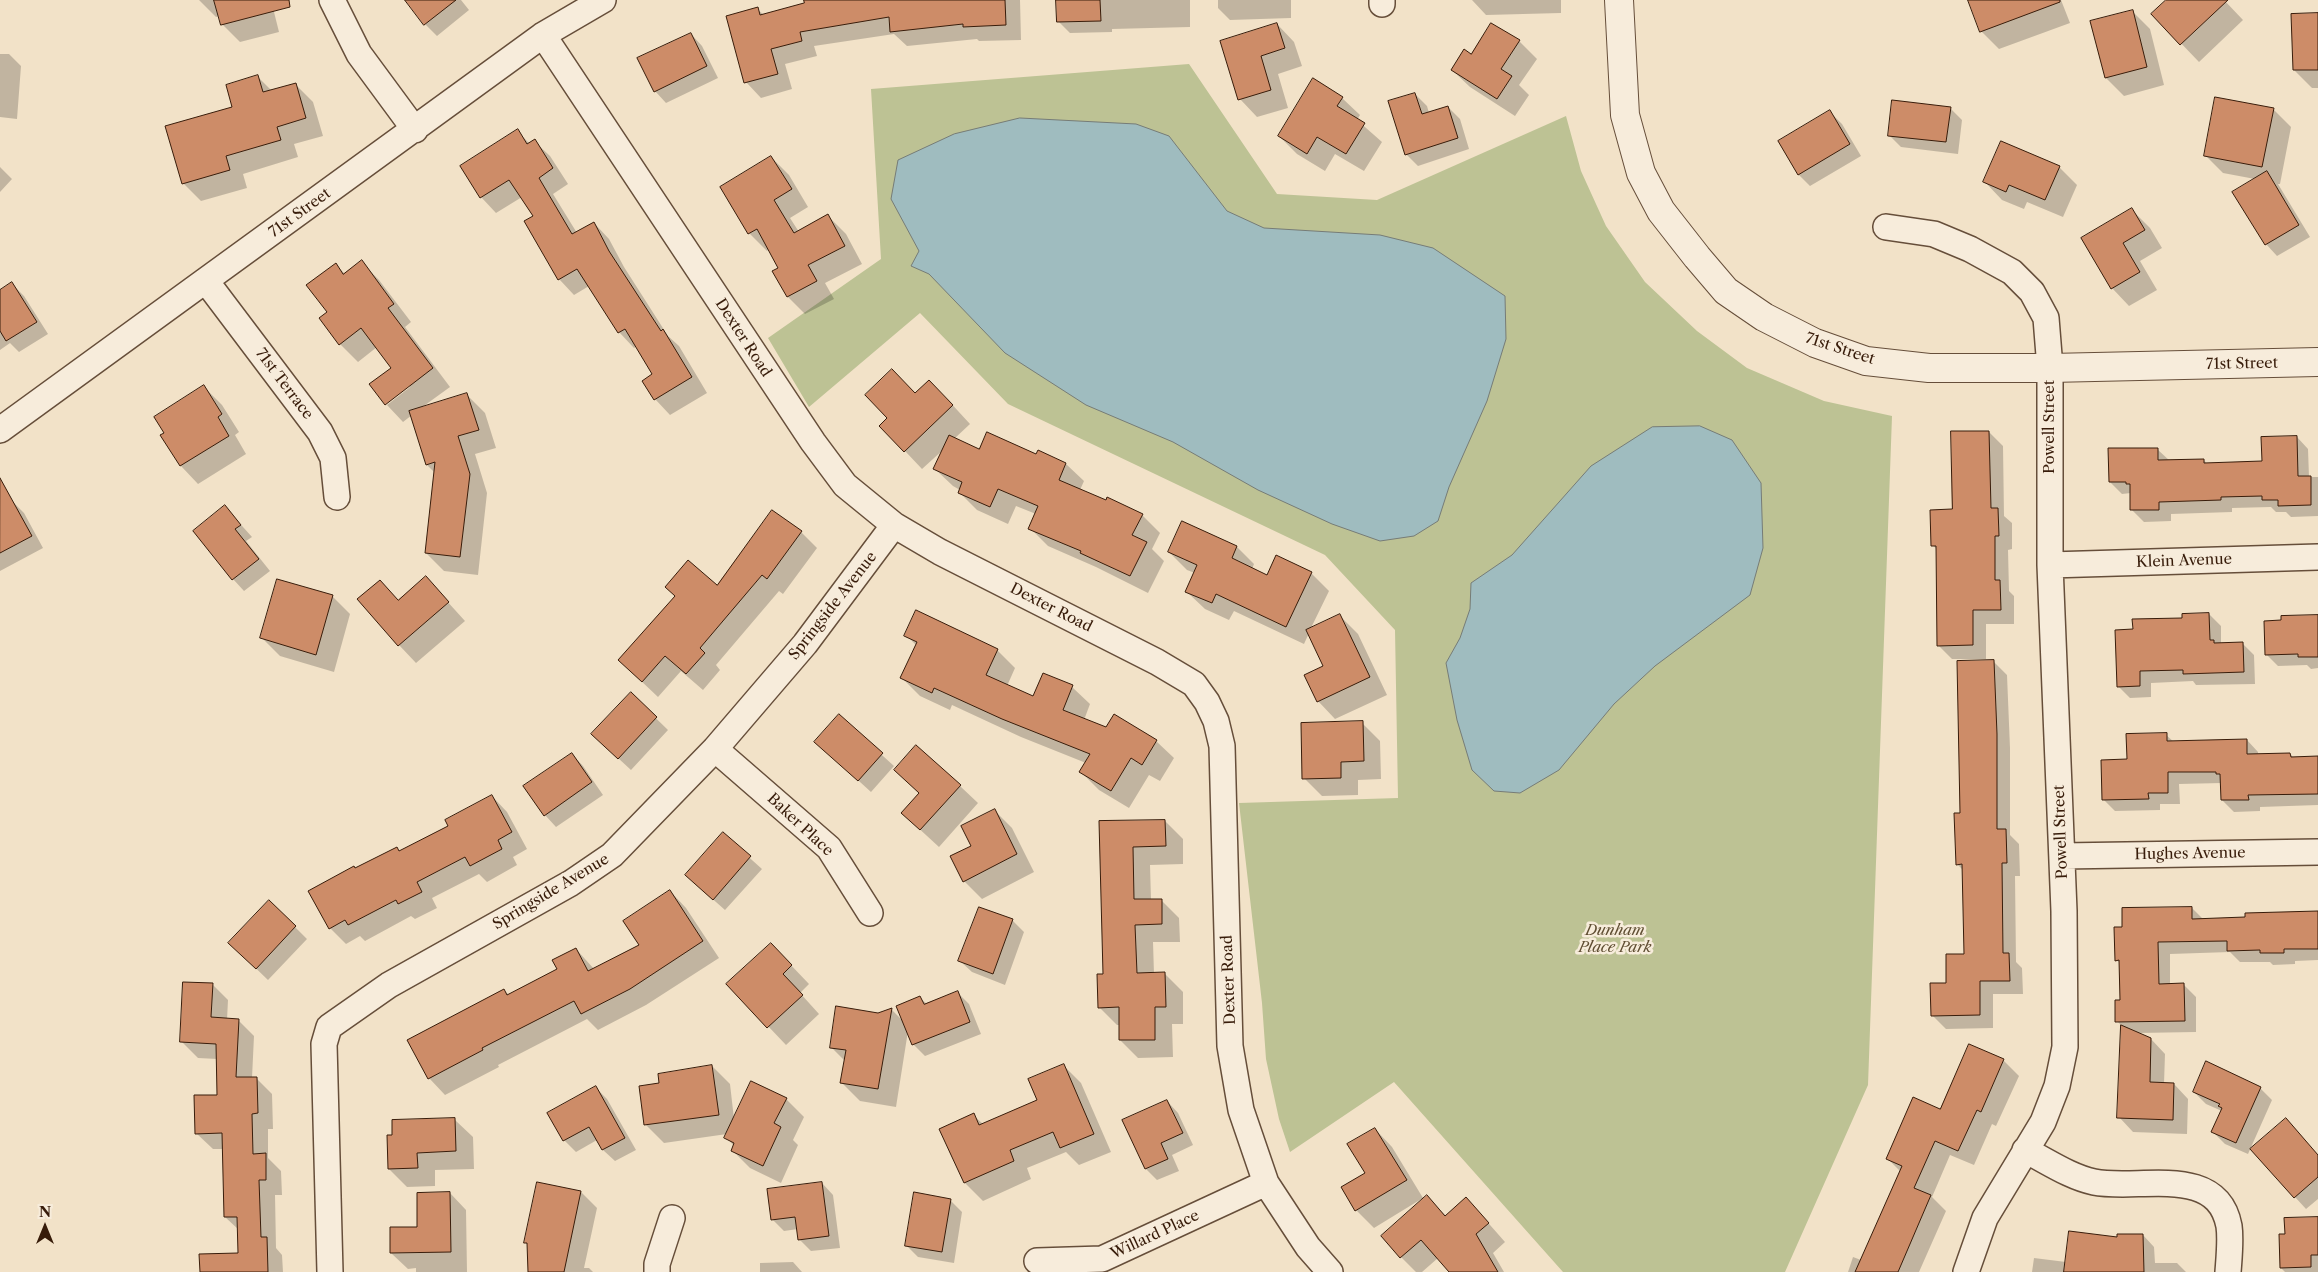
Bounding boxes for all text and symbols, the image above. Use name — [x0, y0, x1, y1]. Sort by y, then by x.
street label: 71st Street — [266, 185, 334, 241]
street label: Dexter Road — [711, 295, 775, 381]
street label: 71st Street — [1803, 329, 1877, 369]
street label: 71st Terrace — [251, 345, 317, 423]
street label: 71st Street — [2206, 354, 2278, 374]
street label: Powell Street — [2041, 380, 2059, 474]
street label: Springside Avenue — [785, 548, 881, 664]
street label: Klein Avenue — [2136, 550, 2232, 572]
street label: Dexter Road — [1007, 580, 1095, 636]
street label: Powell Street — [2050, 785, 2072, 879]
street label: Baker Place — [763, 790, 837, 860]
street label: Hughes Avenue — [2134, 844, 2246, 864]
street label: Springside Avenue — [490, 850, 612, 934]
park label: Dunham Place Park — [1578, 922, 1652, 957]
street label: Dexter Road — [1218, 935, 1240, 1025]
north arrow — [20, 1202, 70, 1252]
text: N — [39, 1203, 51, 1221]
street label: Willard Place — [1108, 1207, 1202, 1263]

